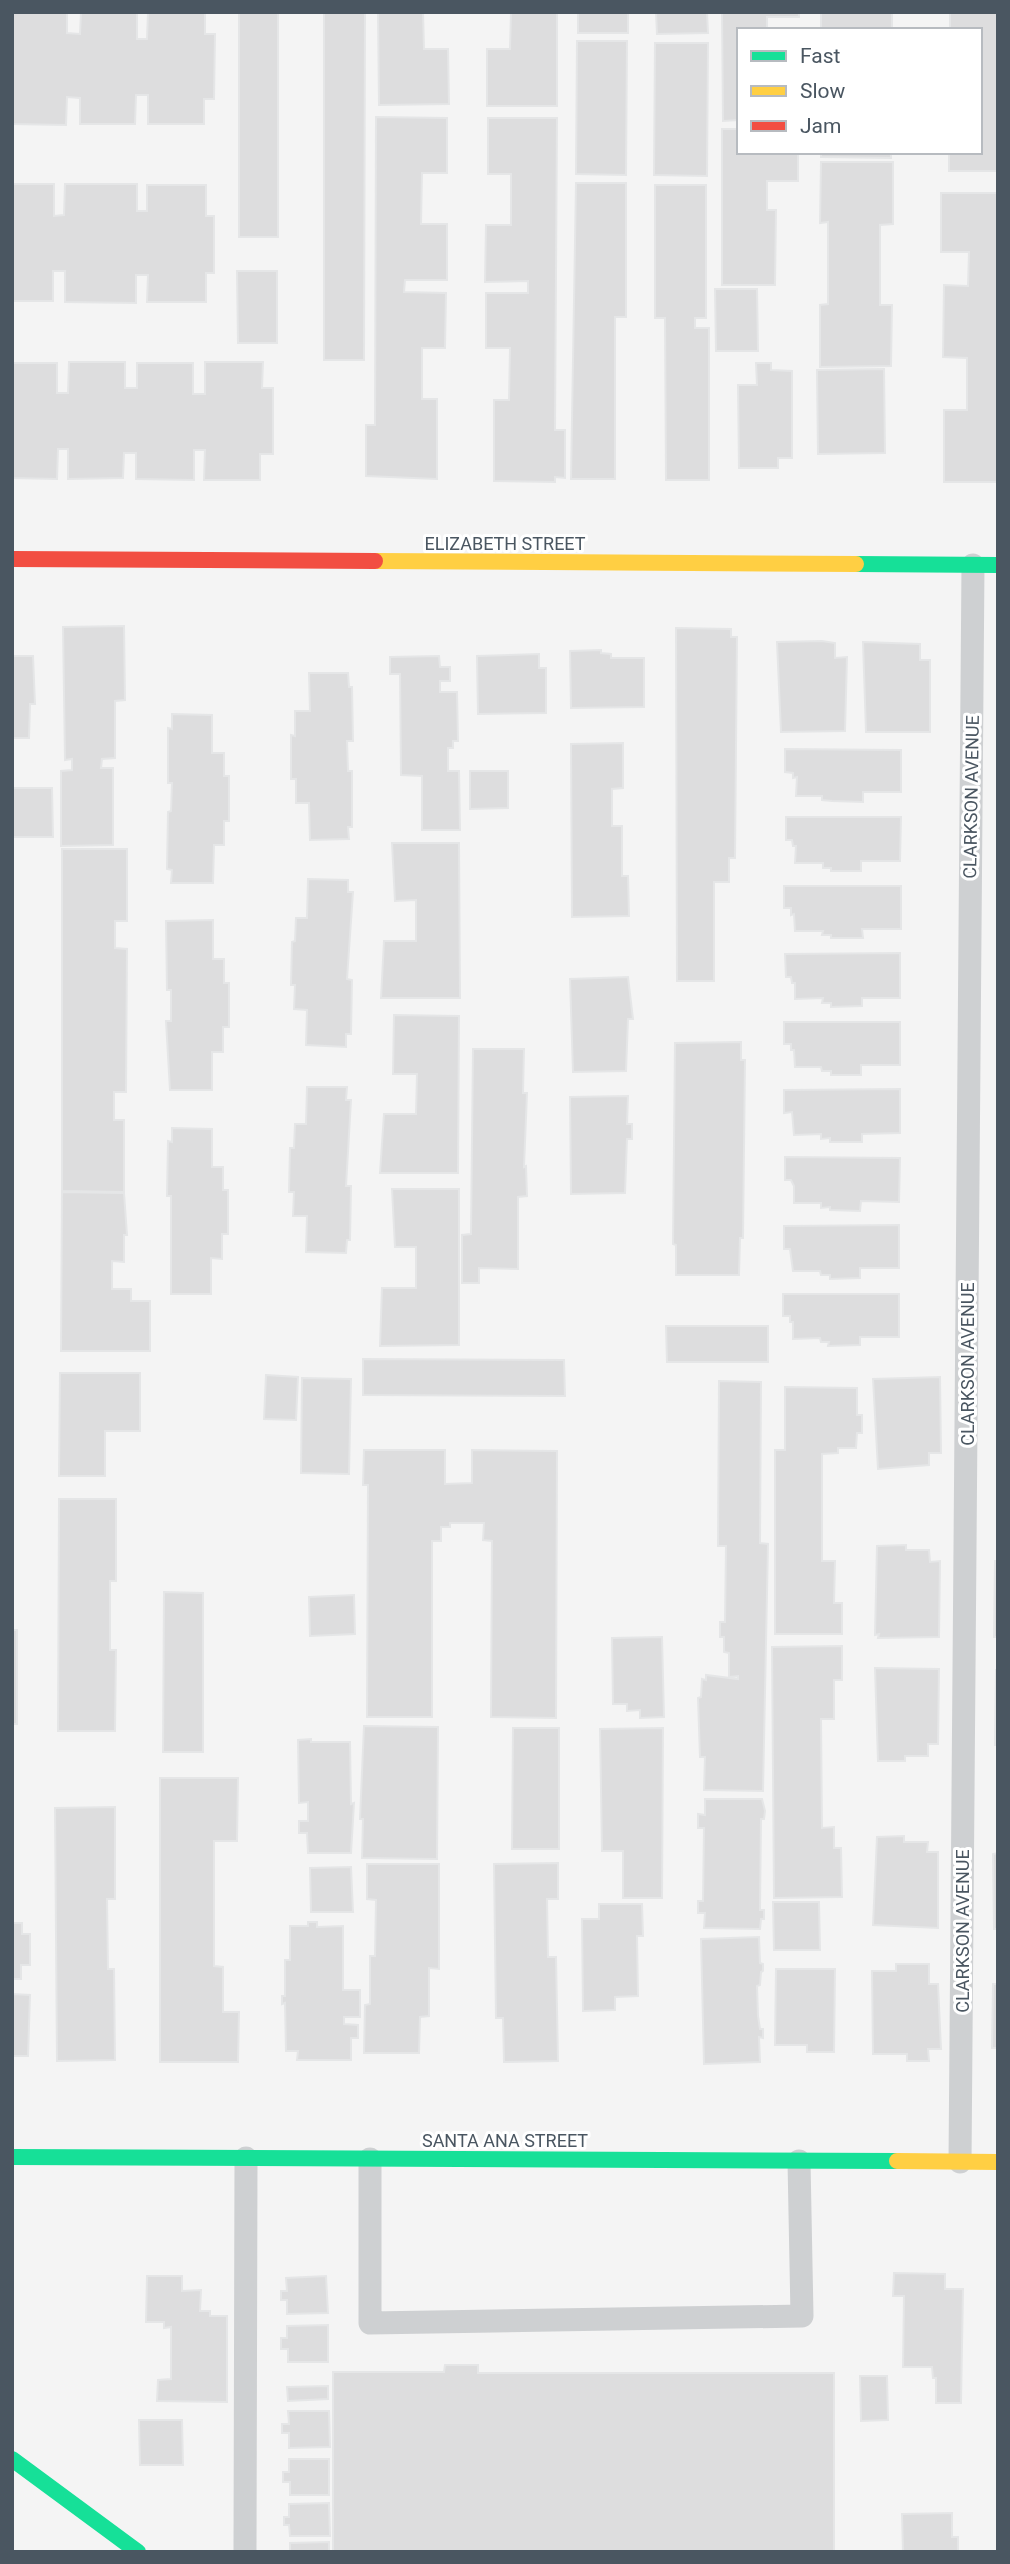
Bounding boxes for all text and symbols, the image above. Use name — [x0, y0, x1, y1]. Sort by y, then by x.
legend — [737, 28, 982, 154]
text: Fast — [800, 44, 841, 68]
text: Slow — [800, 79, 846, 103]
text: Jam — [800, 114, 841, 138]
street label: ELIZABETH STREET — [424, 533, 586, 554]
street label: CLARKSON AVENUE — [959, 715, 983, 879]
street label: CLARKSON AVENUE — [957, 1282, 978, 1446]
street label: CLARKSON AVENUE — [952, 1849, 973, 2013]
street label: SANTA ANA STREET — [422, 2130, 588, 2151]

